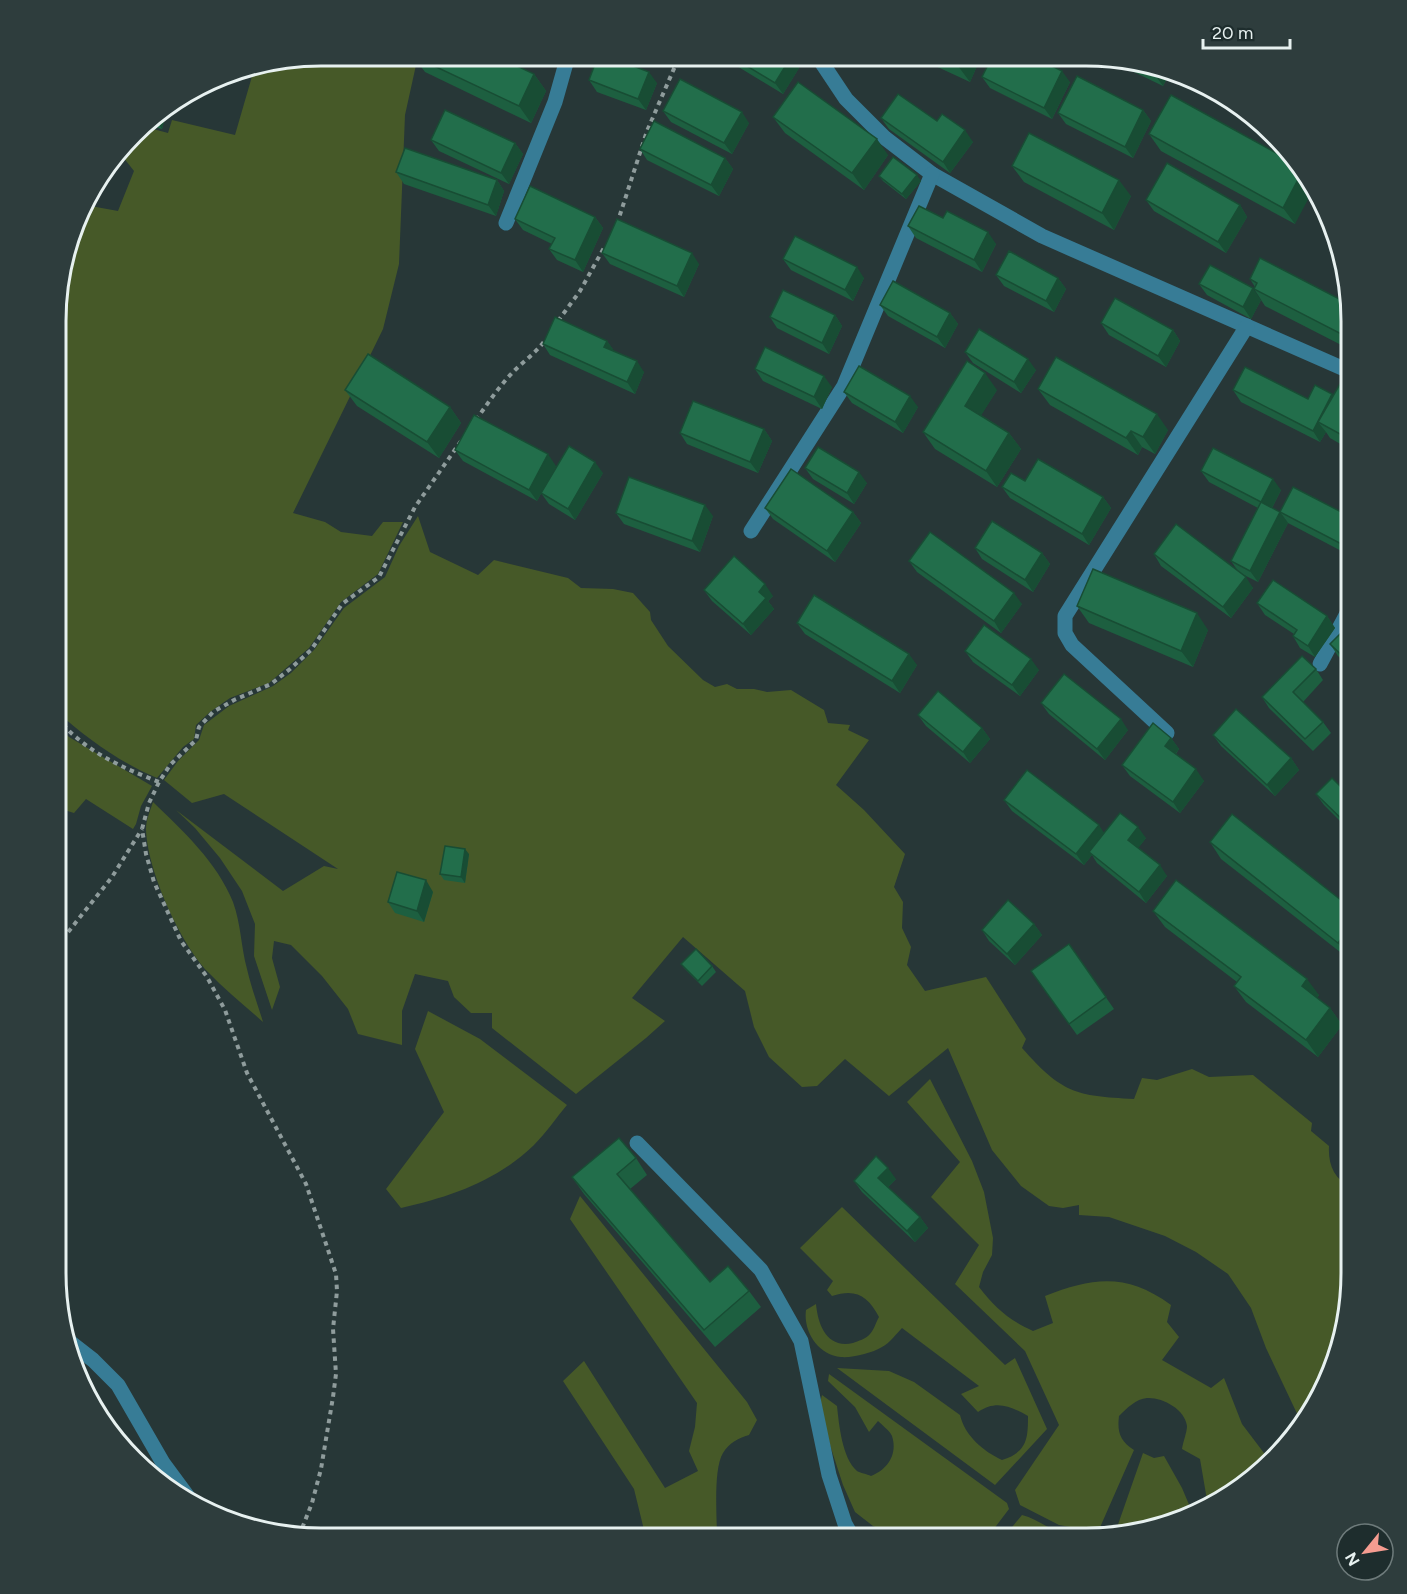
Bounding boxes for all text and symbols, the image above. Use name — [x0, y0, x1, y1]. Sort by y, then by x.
scale bar — [1203, 12, 1290, 50]
text: 20 m — [1212, 22, 1253, 44]
north arrow — [1335, 1522, 1395, 1582]
text: N — [1341, 1549, 1364, 1569]

